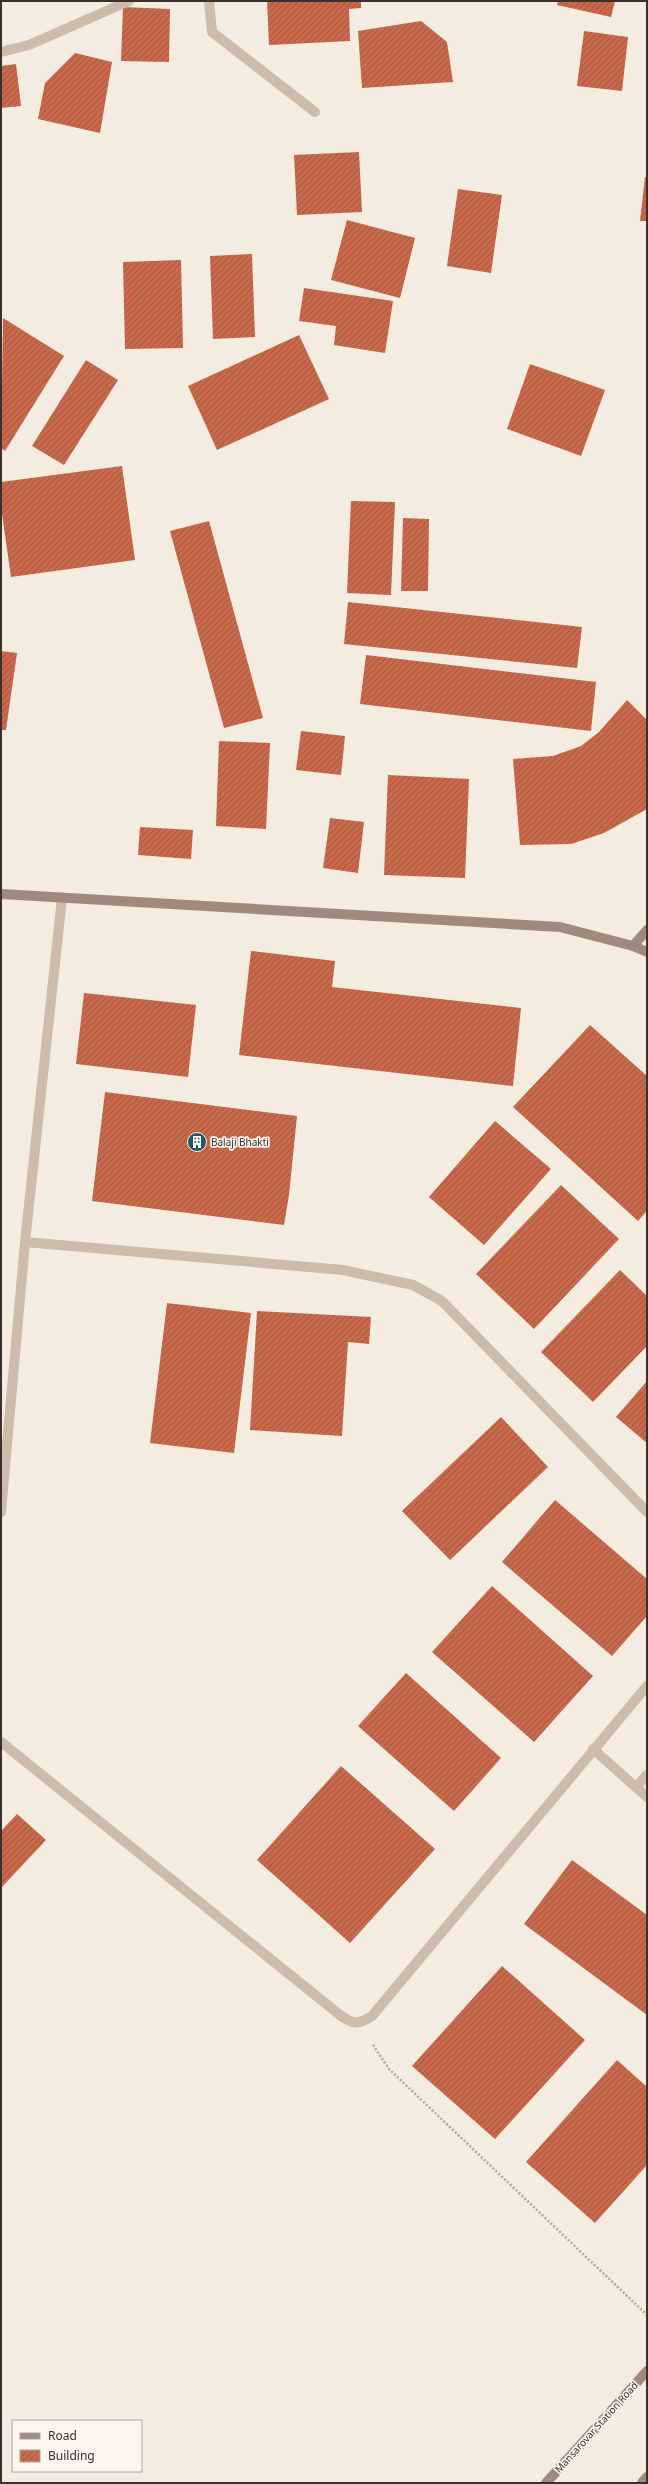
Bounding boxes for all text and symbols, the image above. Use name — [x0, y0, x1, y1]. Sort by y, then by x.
building icon: Balaji Bhakti — [186, 1131, 208, 1153]
place label: Balaji Bhakti — [211, 1135, 269, 1149]
street label: Mansarovar Station Road — [551, 2378, 641, 2476]
legend — [12, 2420, 142, 2472]
text: Road — [48, 2427, 77, 2444]
text: Building — [48, 2447, 95, 2464]

